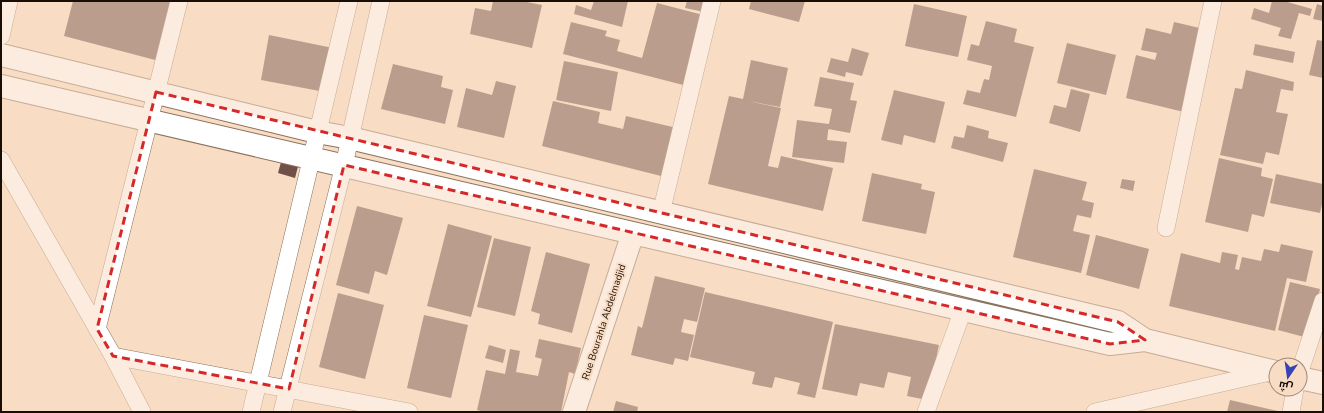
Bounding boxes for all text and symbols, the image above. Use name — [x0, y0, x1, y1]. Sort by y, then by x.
street label: Rue Bourahla Abdelmadjid — [579, 262, 629, 382]
north arrow — [1268, 357, 1308, 397]
text: ش — [1277, 377, 1294, 395]

